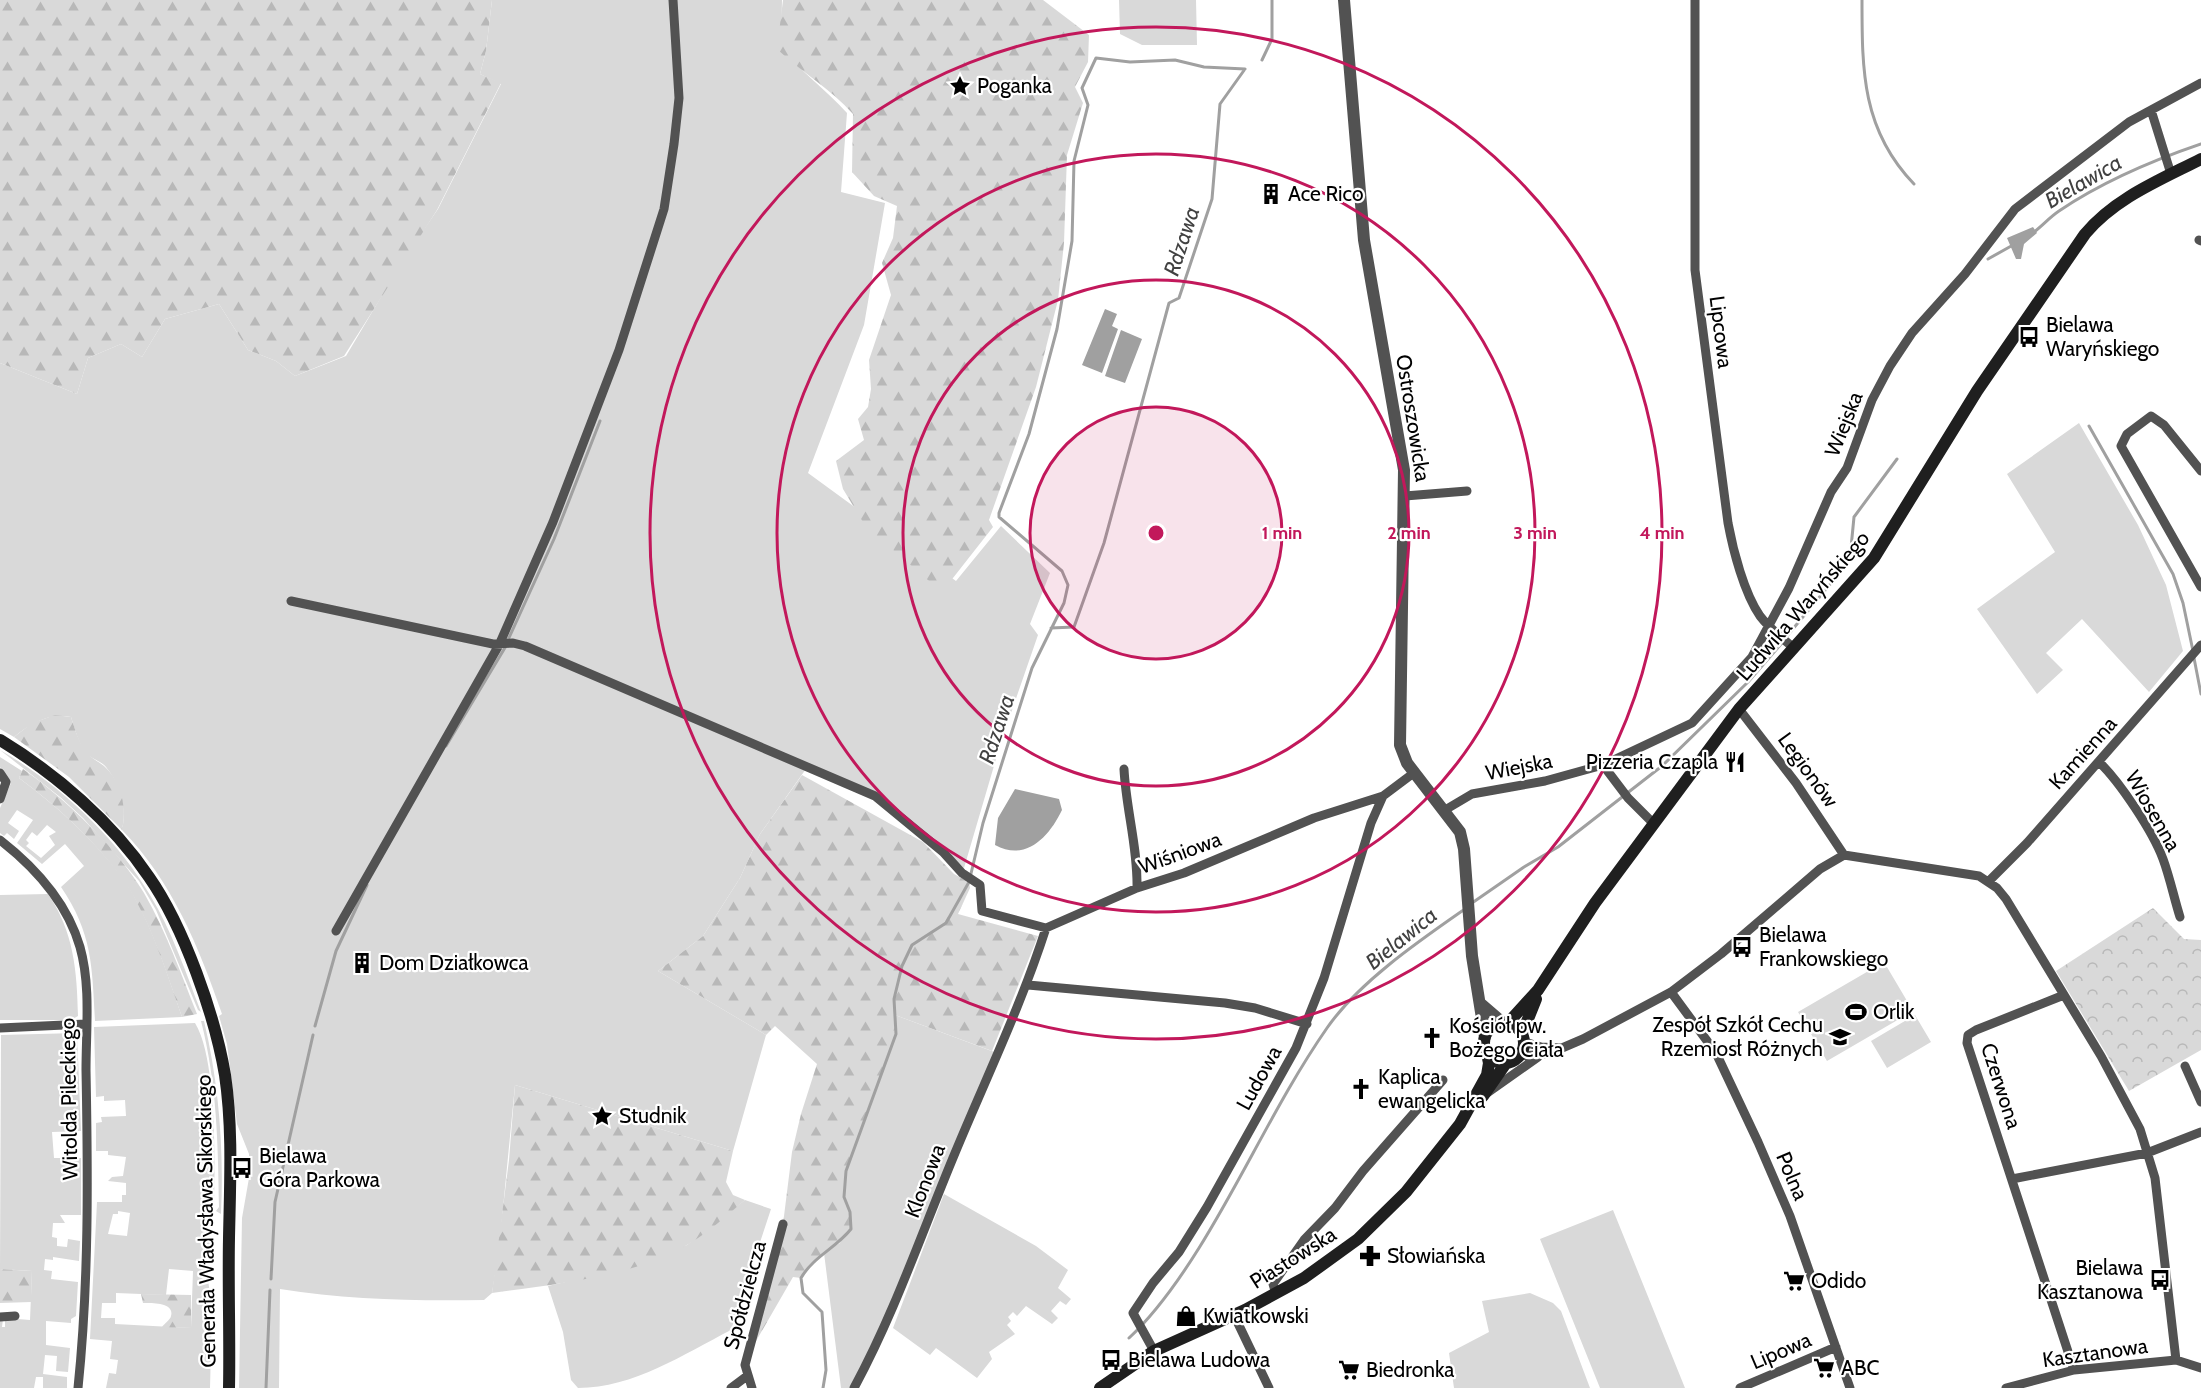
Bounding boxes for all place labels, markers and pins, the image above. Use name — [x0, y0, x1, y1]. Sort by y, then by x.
place label: Poganka — [977, 73, 1052, 98]
place icon: Poganka — [948, 74, 972, 98]
place label: Ace Rico — [1288, 181, 1363, 206]
building icon: Ace Rico — [1259, 182, 1283, 206]
place label: Bielawa Waryńskiego — [2046, 312, 2159, 361]
bus stop icon: Bielawa Waryńskiego — [2017, 325, 2041, 349]
centre of rings — [1146, 523, 1166, 543]
place label: Pizzeria Czapla — [1586, 749, 1718, 774]
restaurant icon: Pizzeria Czapla — [1723, 750, 1747, 774]
place label: Bielawa Frankowskiego — [1759, 922, 1888, 971]
bus stop icon: Bielawa Frankowskiego — [1730, 935, 1754, 959]
place label: Dom Działkowca — [379, 950, 528, 975]
building icon: Dom Działkowca — [350, 951, 374, 975]
place label: Orlik — [1873, 999, 1915, 1024]
sports icon: Orlik — [1844, 1000, 1868, 1024]
place label: Zespół Szkół Cechu Rzemiosł Różnych — [1652, 1012, 1823, 1061]
place label: Kościół pw. Bożego Ciała — [1449, 1013, 1564, 1062]
school or university icon: Zespół Szkół Cechu Rzemiosł Różnych — [1828, 1025, 1852, 1049]
church icon: Kościół pw. Bożego Ciała — [1420, 1026, 1444, 1050]
place label: Kaplica ewangelicka — [1378, 1064, 1485, 1113]
church icon: Kaplica ewangelicka — [1349, 1077, 1373, 1101]
place label: Studnik — [619, 1103, 687, 1128]
place icon: Studnik — [590, 1104, 614, 1128]
place label: Bielawa Góra Parkowa — [259, 1143, 380, 1192]
bus stop icon: Bielawa Góra Parkowa — [230, 1156, 254, 1180]
place label: Słowiańska — [1387, 1243, 1485, 1268]
pharmacy icon: Słowiańska — [1358, 1244, 1382, 1268]
place label: Bielawa Kasztanowa — [2037, 1255, 2143, 1304]
place label: Odido — [1811, 1268, 1866, 1293]
bus stop icon: Bielawa Kasztanowa — [2148, 1268, 2172, 1292]
supermarket icon: Odido — [1782, 1269, 1806, 1293]
place label: Kwiatkowski — [1203, 1303, 1309, 1328]
shop icon: Kwiatkowski — [1174, 1304, 1198, 1328]
place label: Bielawa Ludowa — [1128, 1347, 1270, 1372]
bus stop icon: Bielawa Ludowa — [1099, 1348, 1123, 1372]
place label: ABC — [1841, 1355, 1879, 1380]
supermarket icon: ABC — [1812, 1356, 1836, 1380]
place label: Biedronka — [1366, 1357, 1454, 1382]
supermarket icon: Biedronka — [1337, 1358, 1361, 1382]

